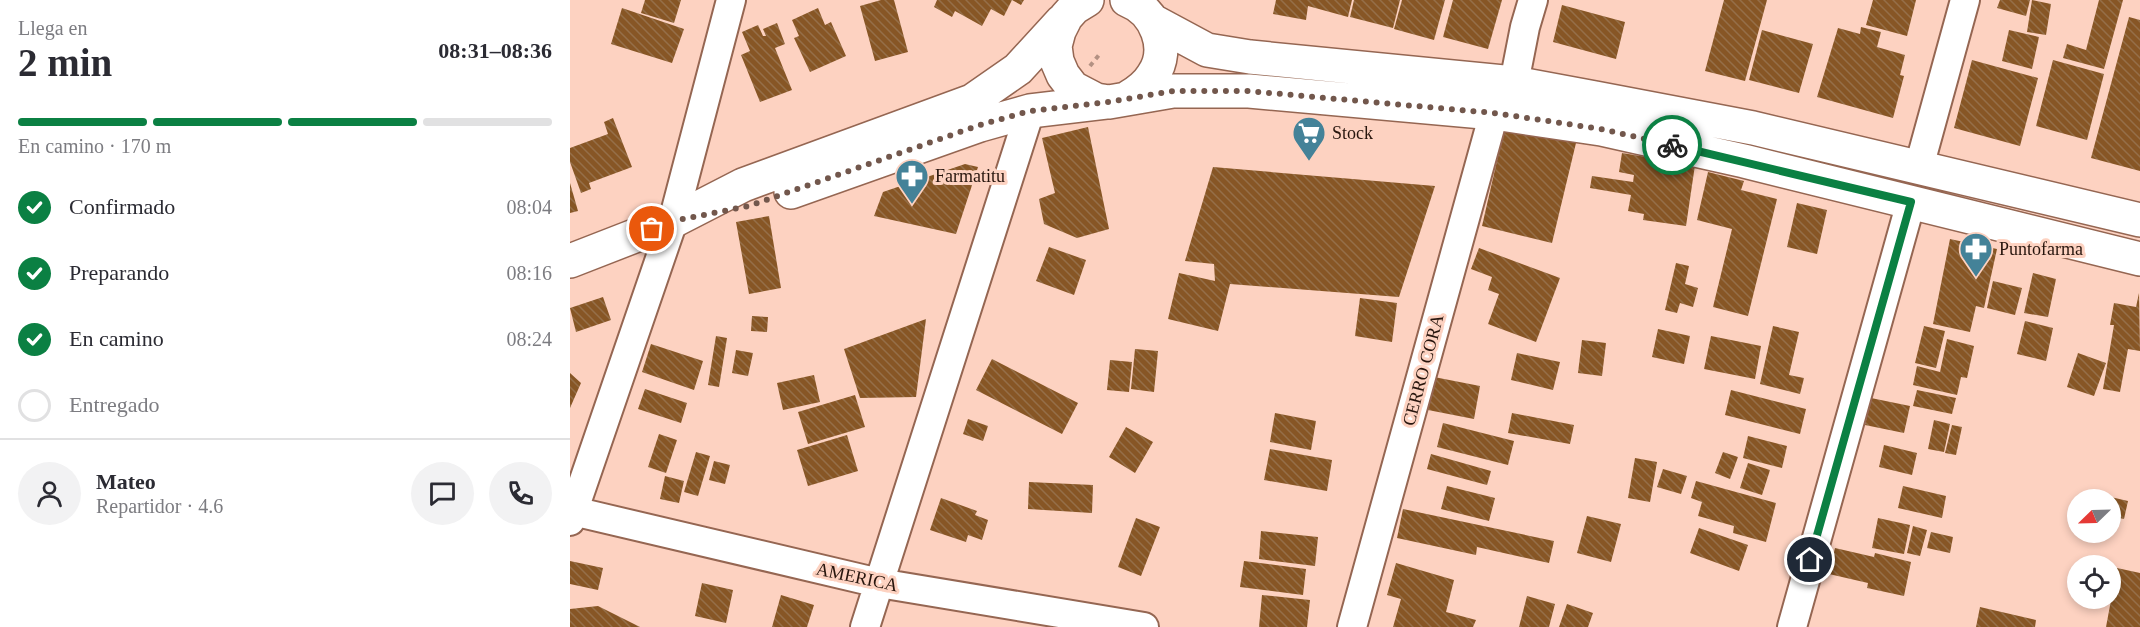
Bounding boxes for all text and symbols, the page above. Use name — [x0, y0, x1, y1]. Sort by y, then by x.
text: Llega en — [18, 17, 87, 39]
text: 08:31–08:36 — [438, 38, 552, 63]
text: 2 min — [18, 41, 112, 84]
supermarket icon: Stock — [1291, 115, 1327, 162]
courier — [1642, 115, 1702, 175]
place label: Stock — [1332, 123, 1373, 143]
icon: bike — [1656, 129, 1689, 162]
text: En camino · 170 m — [18, 135, 171, 157]
pharmacy icon: Farmatitu — [894, 158, 930, 205]
place label: Farmatitu — [935, 166, 1005, 186]
icon: check — [18, 191, 51, 224]
text: Confirmado — [69, 194, 175, 219]
text: 08:04 — [506, 196, 552, 218]
pin — [626, 203, 677, 254]
icon: bag — [635, 212, 668, 245]
pharmacy icon: Puntofarma — [1958, 231, 1994, 278]
place label: Puntofarma — [1999, 239, 2083, 259]
icon: check — [18, 257, 51, 290]
text: Preparando — [69, 260, 169, 285]
text: 08:16 — [506, 262, 552, 284]
street label: CERRO CORA — [1399, 312, 1447, 428]
icon: check — [18, 323, 51, 356]
text: En camino — [69, 326, 164, 351]
text: 08:24 — [506, 328, 552, 350]
text: Entregado — [69, 392, 159, 417]
button: person — [18, 462, 81, 525]
button: chat — [411, 462, 474, 525]
button: phone — [489, 462, 552, 525]
text: Mateo — [96, 469, 156, 494]
north arrow — [2067, 489, 2121, 543]
map controls — [2067, 489, 2121, 609]
text: Repartidor · 4.6 — [96, 495, 223, 517]
pin — [1784, 534, 1835, 585]
icon: home — [1793, 543, 1826, 576]
button: locate — [2067, 555, 2121, 609]
street label: AMERICA — [814, 559, 900, 595]

